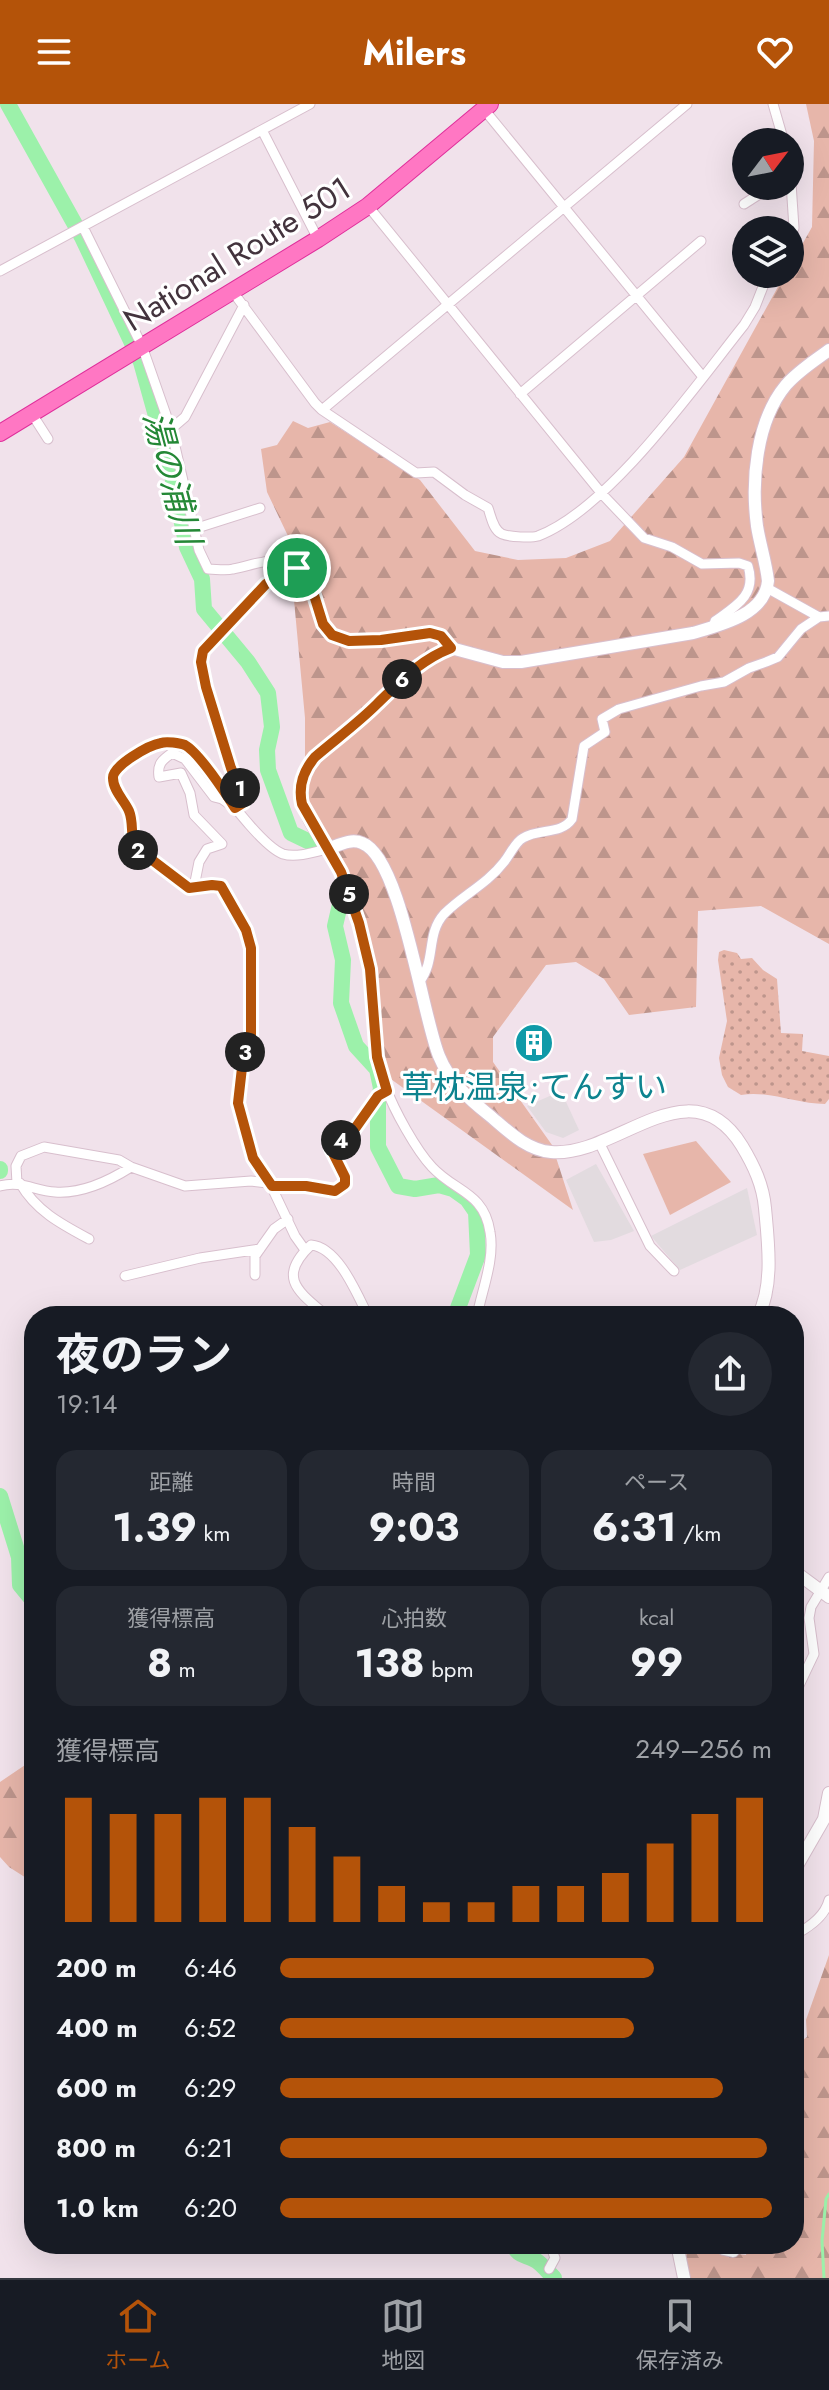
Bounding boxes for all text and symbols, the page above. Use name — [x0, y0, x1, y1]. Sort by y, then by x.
text: Milers — [363, 26, 466, 78]
icon: menu — [32, 30, 76, 74]
icon: heart — [753, 30, 797, 74]
north arrow — [732, 128, 804, 200]
map controls — [732, 128, 804, 288]
street label: National Route 501 — [114, 165, 360, 343]
button: layers — [732, 216, 804, 288]
water label: 湯の浦川 — [131, 406, 214, 553]
pin — [263, 534, 331, 602]
icon: arrive — [275, 546, 319, 590]
pin: 6 — [382, 659, 422, 699]
text: 6 — [395, 663, 409, 695]
pin: 1 — [220, 768, 260, 808]
text: 1 — [234, 772, 246, 804]
pin: 2 — [118, 830, 158, 870]
text: 2 — [131, 834, 145, 866]
pin: 5 — [329, 874, 369, 914]
text: 5 — [342, 878, 356, 910]
building icon: 草枕温泉;てんすい — [513, 1022, 555, 1064]
pin: 3 — [225, 1032, 265, 1072]
text: 3 — [238, 1036, 252, 1068]
place label: 草枕温泉;てんすい — [401, 1064, 667, 1110]
pin: 4 — [321, 1120, 361, 1160]
text: 4 — [333, 1124, 349, 1156]
text: 夜のラン — [56, 1323, 232, 1387]
button: share — [688, 1332, 772, 1416]
text: 19:14 — [56, 1385, 117, 1423]
text: 距離 — [149, 1466, 193, 1498]
text: 時間 — [392, 1466, 436, 1498]
text: ペース — [624, 1466, 689, 1498]
text: 1.39 — [112, 1498, 197, 1556]
text: 9:03 — [369, 1498, 459, 1556]
text: 6:31 — [592, 1498, 677, 1556]
text: km — [197, 1517, 230, 1549]
text: /km — [677, 1517, 721, 1549]
text: kcal — [639, 1601, 674, 1633]
text: 獲得標高 — [127, 1602, 215, 1634]
text: 心拍数 — [381, 1602, 447, 1634]
text: 99 — [630, 1633, 683, 1691]
text: 8 — [147, 1634, 172, 1692]
text: 138 — [354, 1634, 425, 1692]
text: m — [172, 1653, 196, 1685]
text: bpm — [425, 1653, 474, 1685]
text: 249–256 m — [635, 1730, 772, 1768]
text: 獲得標高 — [56, 1732, 160, 1770]
text: 200 m — [56, 1949, 137, 1987]
text: 6:46 — [184, 1949, 237, 1987]
text: 400 m — [56, 2009, 138, 2047]
text: 6:52 — [184, 2009, 236, 2047]
text: 600 m — [56, 2069, 137, 2107]
text: 6:29 — [184, 2069, 237, 2107]
text: 800 m — [56, 2129, 136, 2167]
text: 6:21 — [184, 2129, 233, 2167]
text: 1.0 km — [56, 2189, 139, 2227]
text: 6:20 — [184, 2189, 237, 2227]
tab: ホーム — [105, 2294, 171, 2376]
tab: 地図 — [381, 2294, 425, 2376]
tab: 保存済み — [636, 2294, 724, 2376]

